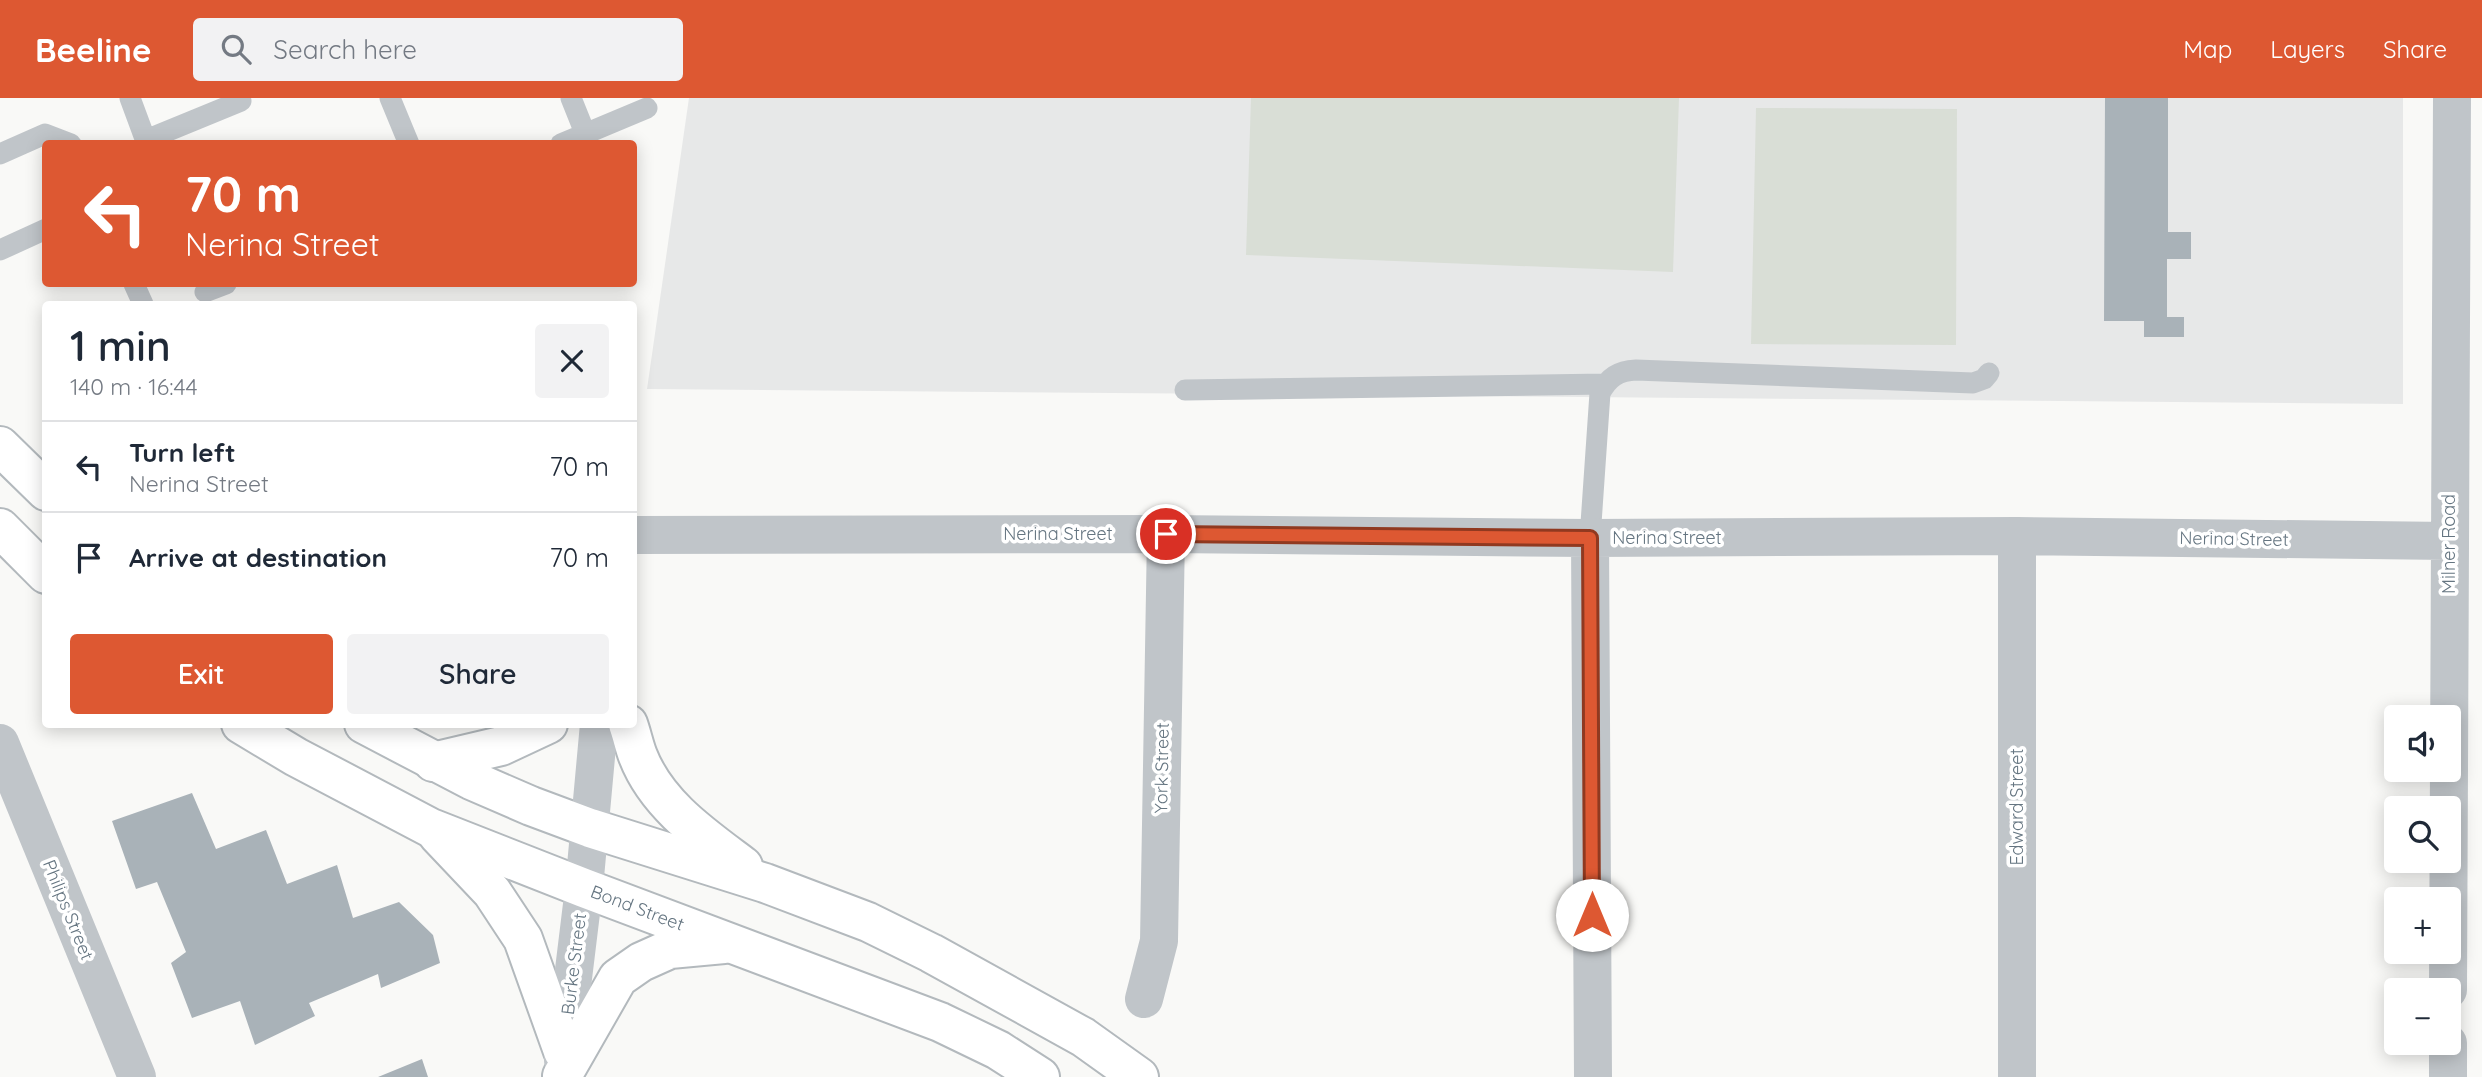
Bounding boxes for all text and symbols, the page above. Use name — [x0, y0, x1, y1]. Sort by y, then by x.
search box — [193, 18, 683, 81]
text: Beeline — [35, 29, 151, 70]
icon: search — [217, 30, 255, 68]
text: Search here — [273, 33, 417, 66]
text: Map — [2183, 34, 2232, 64]
text: Layers — [2270, 34, 2345, 64]
text: Share — [2383, 34, 2447, 64]
text: 70 m — [185, 163, 301, 224]
icon: left — [70, 168, 161, 259]
text: Nerina Street — [185, 224, 380, 264]
text: 1 min — [70, 319, 171, 372]
button: close — [535, 324, 609, 398]
text: 140 m · 16:44 — [70, 372, 198, 401]
text: Turn left — [129, 436, 236, 469]
icon: left — [70, 448, 108, 486]
text: 70 m — [549, 450, 609, 483]
text: Nerina Street — [129, 469, 269, 498]
street label: Milner Road — [2437, 494, 2460, 594]
pin — [1136, 504, 1196, 564]
icon: arrive — [1147, 515, 1185, 553]
street label: Nerina Street — [1003, 522, 1113, 545]
street label: Nerina Street — [1612, 526, 1722, 549]
street label: Nerina Street — [2179, 526, 2289, 551]
icon: arrive — [70, 539, 108, 577]
text: Arrive at destination — [129, 541, 387, 574]
text: 70 m — [549, 541, 609, 574]
button: Exit — [70, 634, 333, 714]
button: Share — [347, 634, 609, 714]
map controls — [2384, 705, 2461, 1055]
button: sound — [2384, 705, 2461, 782]
street label: York Street — [1149, 722, 1174, 814]
street label: Edward Street — [2005, 748, 2028, 866]
button: search — [2384, 796, 2461, 873]
street label: Philips Street — [38, 856, 99, 963]
position arrow — [1555, 878, 1629, 952]
street label: Bond Street — [588, 880, 687, 936]
button: + — [2384, 887, 2461, 964]
street label: Burke Street — [556, 912, 591, 1016]
button: − — [2384, 978, 2461, 1055]

